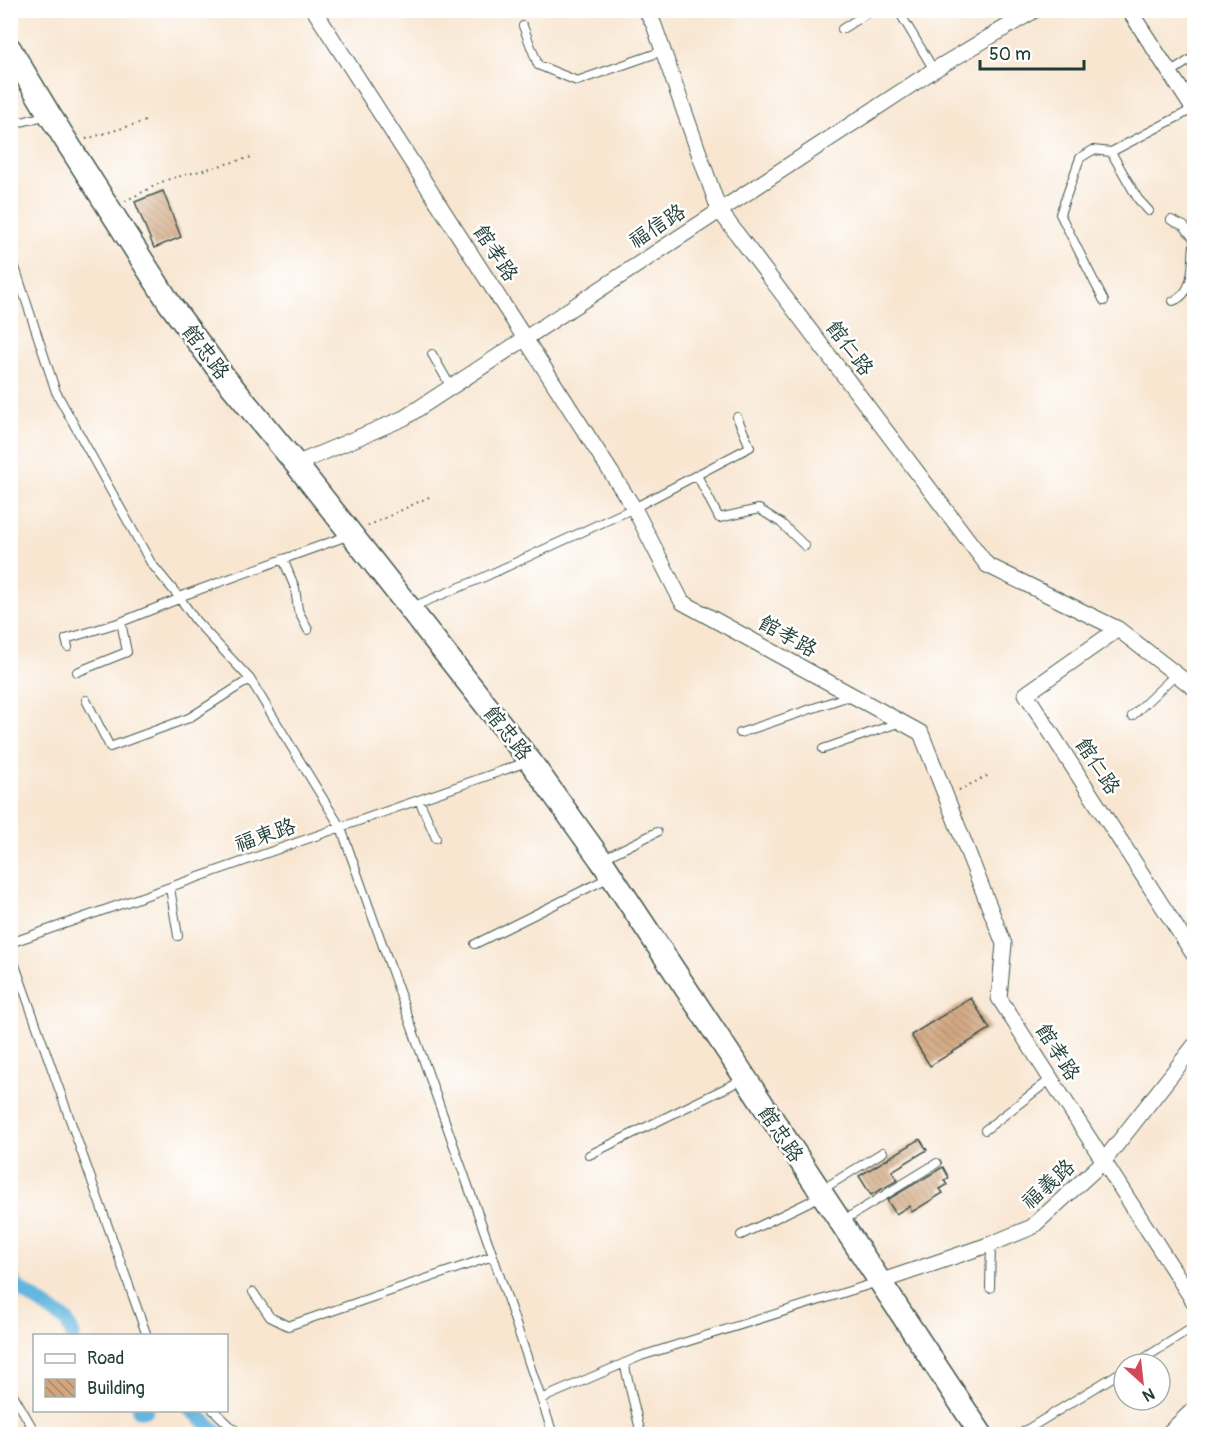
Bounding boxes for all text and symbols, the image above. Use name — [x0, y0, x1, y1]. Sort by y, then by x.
scale bar — [980, 33, 1084, 71]
text: 50 m — [989, 43, 1031, 66]
street label: 福信路 — [624, 198, 691, 255]
street label: 館孝路 — [467, 220, 524, 287]
street label: 館仁路 — [820, 315, 879, 382]
street label: 館忠路 — [176, 319, 235, 386]
street label: 館孝路 — [754, 609, 822, 664]
street label: 館忠路 — [478, 700, 538, 766]
street label: 館仁路 — [1069, 733, 1126, 800]
street label: 福東路 — [231, 812, 299, 858]
street label: 館孝路 — [1029, 1018, 1086, 1086]
street label: 館忠路 — [752, 1101, 809, 1168]
street label: 福義路 — [1016, 1153, 1081, 1215]
legend — [33, 1334, 228, 1412]
text: Road — [87, 1347, 124, 1370]
north arrow — [1112, 1352, 1172, 1412]
text: Building — [87, 1377, 145, 1400]
text: N — [1139, 1383, 1158, 1406]

